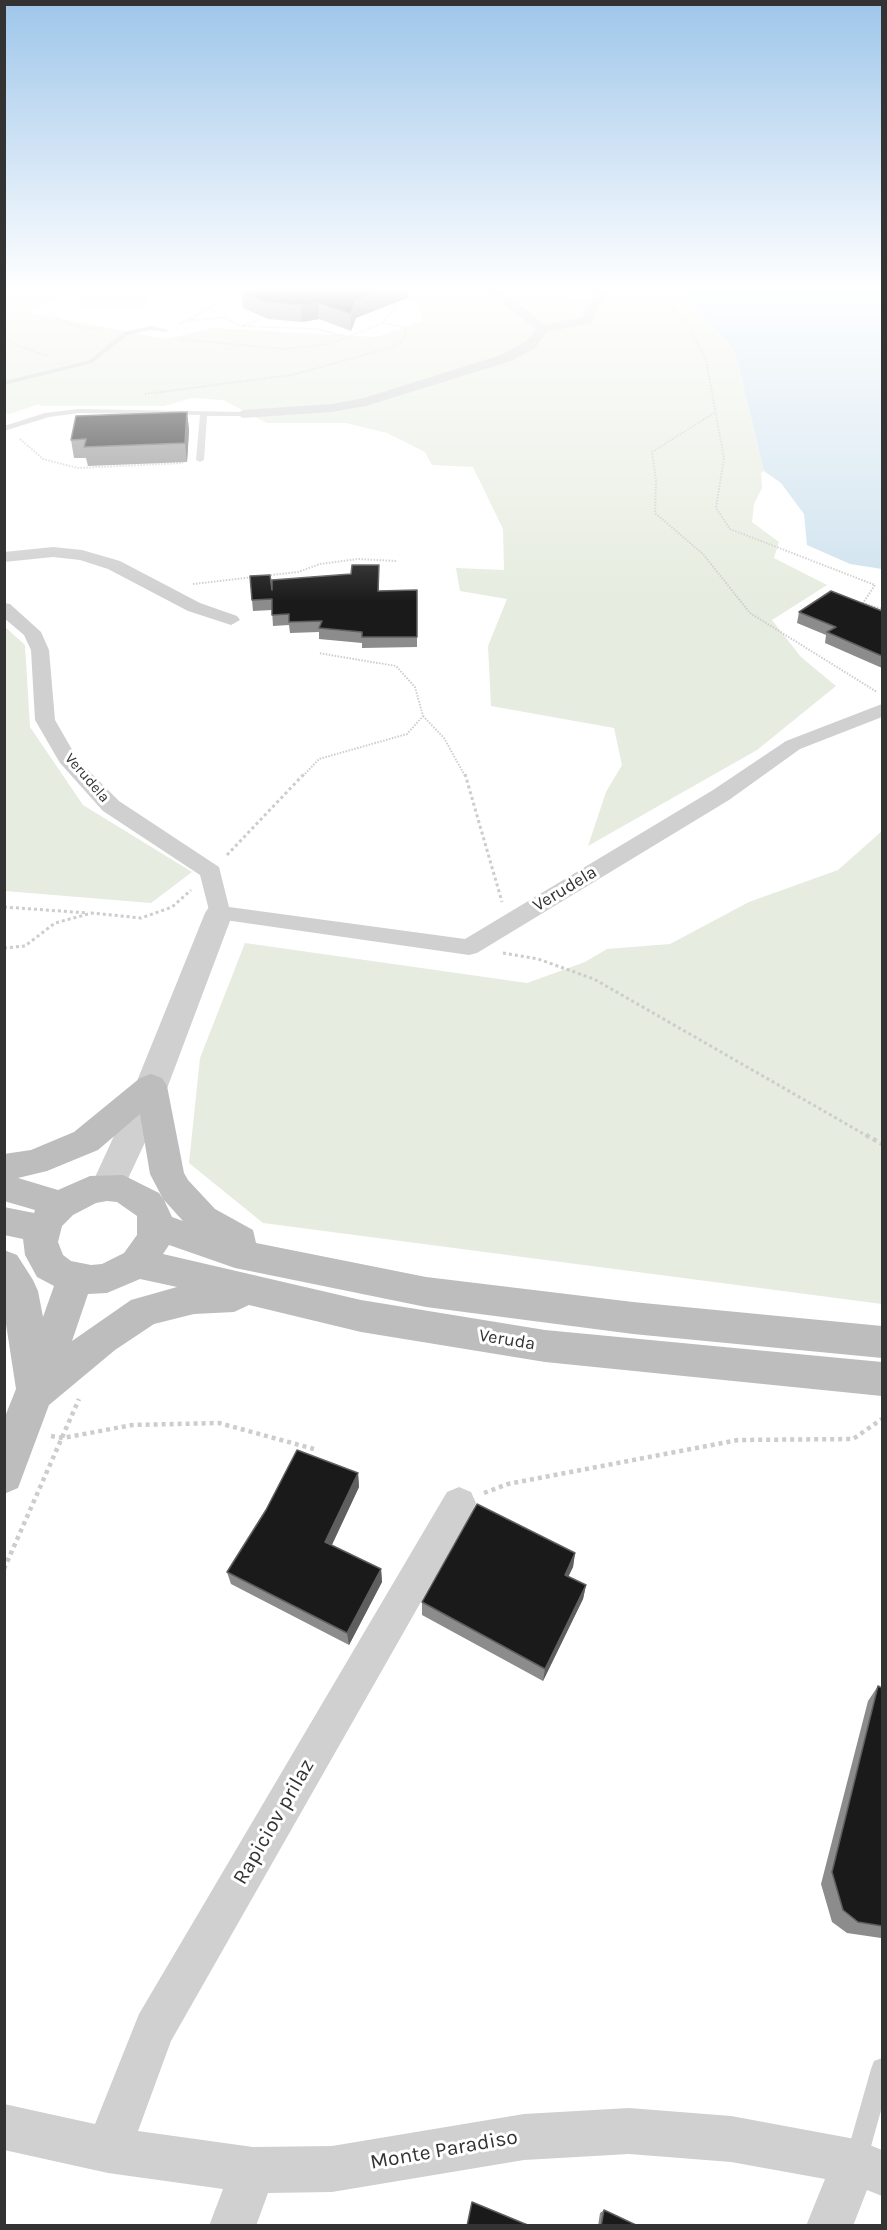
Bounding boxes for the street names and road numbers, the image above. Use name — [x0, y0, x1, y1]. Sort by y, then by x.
street label: Verudela — [61, 750, 113, 806]
street label: Verudela — [529, 861, 601, 917]
street label: Veruda — [477, 1325, 537, 1355]
street label: Rapiciov prilaz — [228, 1755, 320, 1889]
street label: Monte Paradiso — [368, 2125, 520, 2175]

